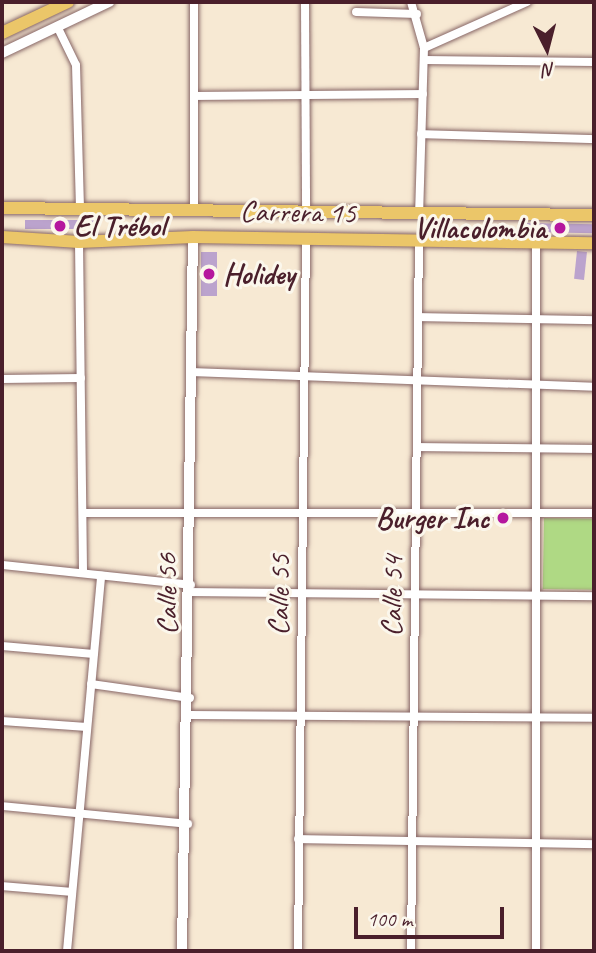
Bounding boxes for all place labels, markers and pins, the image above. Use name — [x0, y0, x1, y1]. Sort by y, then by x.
place label: El Trébol — [74, 208, 164, 244]
place label: Villacolombia — [414, 210, 546, 246]
marker: El Trébol — [52, 218, 68, 234]
marker: Villacolombia — [552, 220, 568, 236]
place label: Holidey — [223, 256, 295, 292]
marker: Holidey — [201, 266, 217, 282]
place label: Burger Inc — [376, 500, 489, 536]
marker: Burger Inc — [495, 510, 511, 526]

